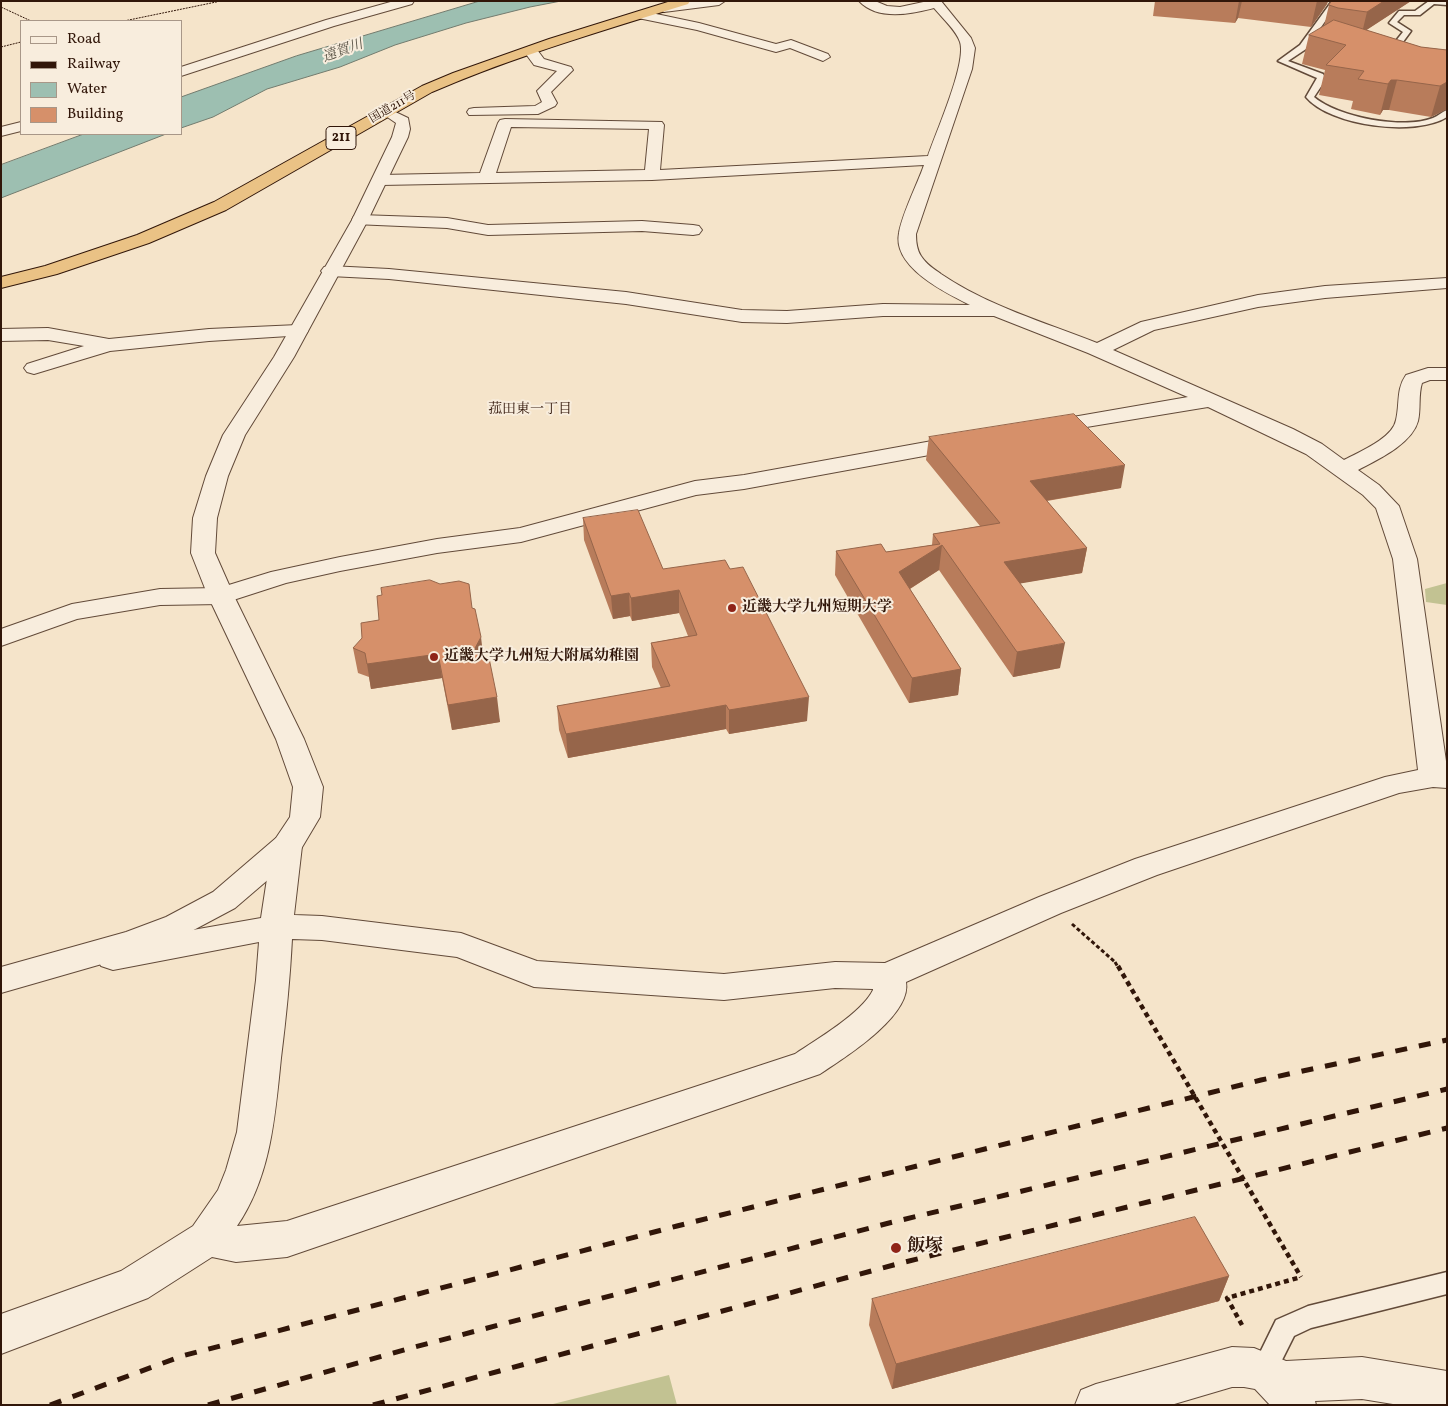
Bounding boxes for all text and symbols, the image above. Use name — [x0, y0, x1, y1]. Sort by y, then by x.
legend — [20, 20, 182, 135]
text: Road — [67, 29, 101, 50]
water label: 遠賀川 — [320, 37, 366, 67]
text: Railway — [67, 54, 120, 75]
text: Water — [67, 79, 107, 100]
street label: 国道211号 — [367, 89, 419, 127]
text: Building — [67, 104, 123, 125]
road number: 211 — [326, 126, 356, 150]
district label: 菰田東一丁目 — [488, 402, 572, 418]
place label: 近畿大学九州短期大学 — [742, 599, 892, 617]
marker: 近畿大学九州短期大学 — [726, 602, 738, 614]
place label: 近畿大学九州短大附属幼稚園 — [444, 648, 639, 666]
marker: 近畿大学九州短大附属幼稚園 — [428, 651, 440, 663]
place label: 飯塚 — [907, 1237, 943, 1259]
marker: 飯塚 — [889, 1241, 903, 1255]

